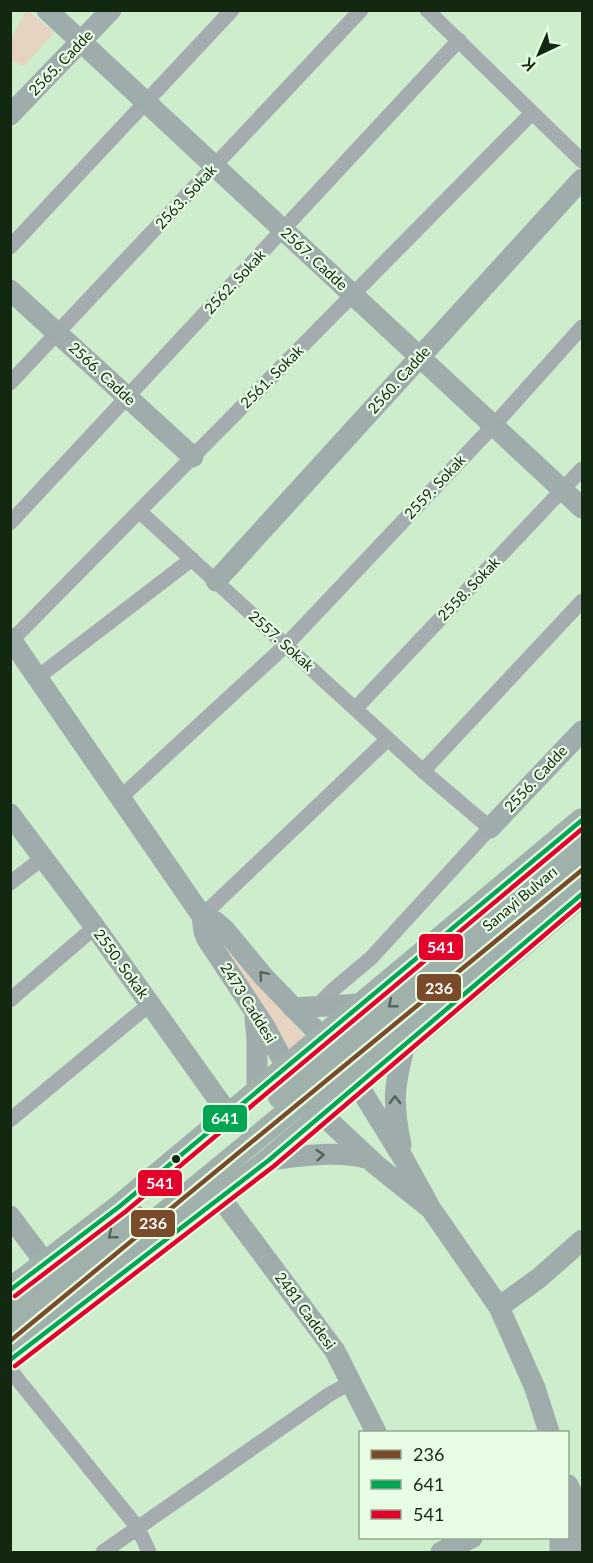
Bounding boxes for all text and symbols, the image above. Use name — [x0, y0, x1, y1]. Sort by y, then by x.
north arrow — [509, 24, 569, 84]
street label: 2565. Cadde — [25, 26, 96, 99]
text: K — [517, 54, 539, 76]
street label: 2563. Sokak — [151, 160, 220, 232]
street label: 2567. Cadde — [278, 223, 352, 294]
street label: 2562. Sokak — [200, 245, 269, 317]
street label: 2566. Cadde — [66, 338, 140, 409]
street label: 2561. Sokak — [236, 341, 307, 411]
street label: 2560. Cadde — [363, 342, 433, 417]
street label: 2559. Sokak — [400, 450, 469, 522]
street label: 2558. Sokak — [434, 552, 503, 624]
street label: 2557. Sokak — [245, 606, 318, 674]
street label: 2556. Cadde — [500, 741, 571, 815]
street label: Sanayi Bulvarı — [478, 862, 560, 935]
street label: 2550. Sokak — [91, 925, 153, 1002]
line badge: 541 — [418, 933, 464, 961]
text: 541 — [427, 937, 455, 956]
street label: 2473 Caddesi — [217, 959, 281, 1046]
one-way arrow — [259, 971, 270, 982]
line badge: 236 — [416, 973, 462, 1002]
text: 236 — [425, 978, 453, 997]
one-way arrow — [388, 996, 399, 1007]
one-way arrow — [389, 1096, 401, 1105]
line badge: 641 — [202, 1104, 248, 1133]
text: 641 — [211, 1108, 239, 1127]
one-way arrow — [316, 1148, 325, 1161]
unlabelled marker — [170, 1153, 182, 1165]
line badge: 541 — [137, 1169, 183, 1197]
text: 541 — [146, 1173, 174, 1192]
line badge: 236 — [130, 1209, 176, 1238]
text: 236 — [139, 1213, 167, 1232]
one-way arrow — [108, 1228, 119, 1239]
street label: 2481 Caddesi — [272, 1268, 340, 1352]
legend — [359, 1431, 569, 1539]
text: 236 — [413, 1443, 444, 1465]
text: 641 — [413, 1473, 444, 1495]
text: 541 — [413, 1503, 444, 1525]

